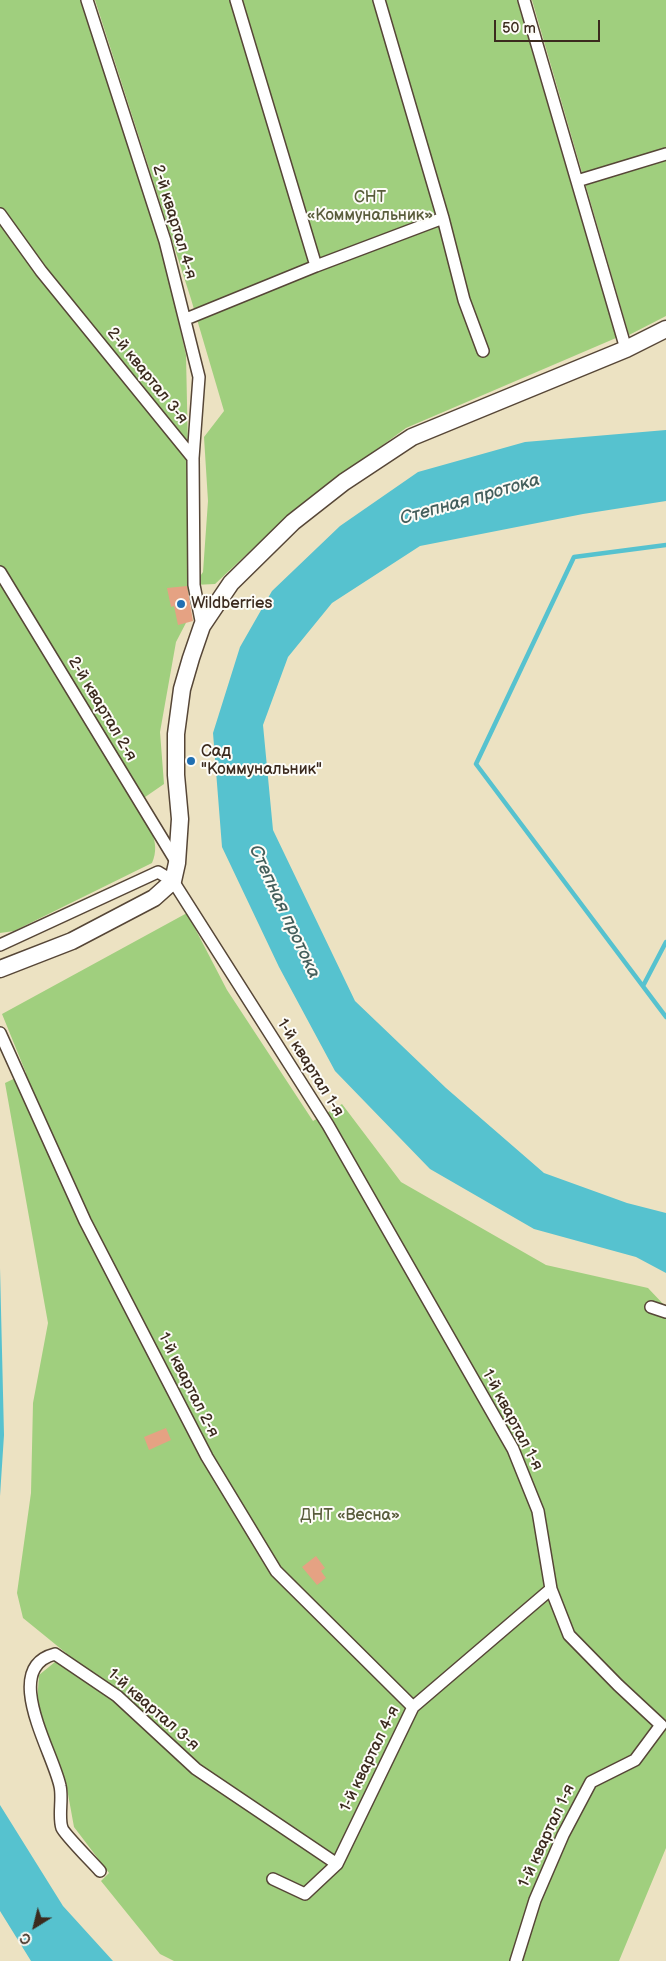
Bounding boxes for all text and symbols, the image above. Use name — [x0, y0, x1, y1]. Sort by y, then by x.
scale bar — [496, 10, 602, 42]
text: 50 m — [502, 19, 536, 38]
street label: 2-й квартал 4-я — [148, 163, 200, 281]
park label: СНТ «Коммунальник» — [307, 188, 433, 226]
street label: 2-й квартал 3-я — [102, 324, 192, 428]
water label: Степная протока — [398, 470, 542, 530]
place label: Wildberries — [191, 594, 272, 614]
marker: Wildberries — [175, 598, 187, 610]
street label: 2-й квартал 2-я — [63, 654, 141, 764]
place label: Сад "Коммунальник" — [201, 742, 322, 780]
marker: Сад "Коммунальник" — [185, 755, 197, 767]
water label: Степная протока — [244, 842, 324, 982]
street label: 1-й квартал 1-я — [272, 1016, 348, 1120]
street label: 1-й квартал 2-я — [153, 1330, 223, 1440]
street label: 1-й квартал 1-я — [477, 1366, 547, 1474]
park label: ДНТ «Весна» — [300, 1506, 400, 1526]
street label: 1-й квартал 3-я — [103, 1665, 203, 1755]
street label: 1-й квартал 4-я — [336, 1703, 404, 1815]
street label: 1-й квартал 1-я — [515, 1781, 579, 1891]
north arrow — [10, 1901, 60, 1951]
text: С — [17, 1929, 35, 1948]

